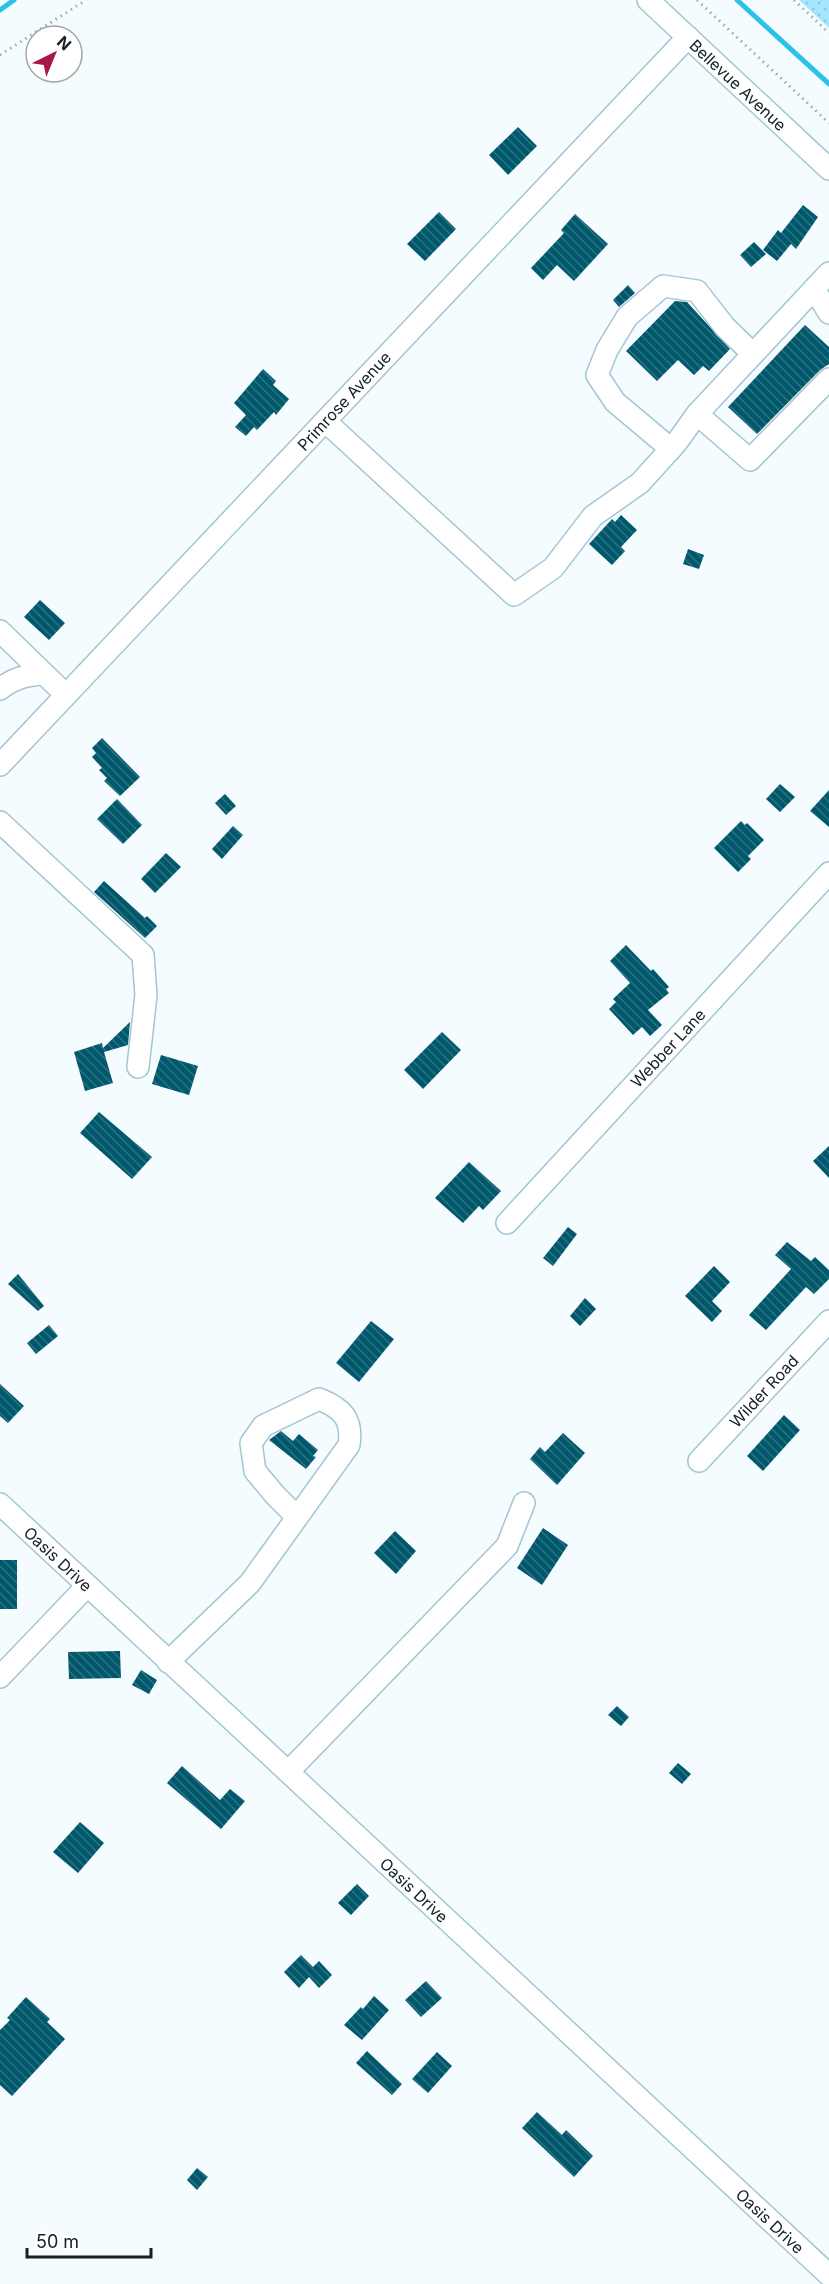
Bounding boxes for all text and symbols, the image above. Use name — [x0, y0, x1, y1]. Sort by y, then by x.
north arrow — [24, 24, 84, 84]
text: N — [53, 32, 76, 55]
street label: Bellevue Avenue — [685, 35, 791, 135]
street label: Primrose Avenue — [293, 347, 395, 455]
street label: Webber Lane — [626, 1004, 710, 1092]
street label: Wilder Road — [725, 1351, 803, 1431]
street label: Oasis Drive — [20, 1522, 96, 1596]
street label: Oasis Drive — [376, 1853, 452, 1927]
street label: Oasis Drive — [732, 2184, 808, 2258]
scale bar — [27, 2221, 152, 2259]
text: 50 m — [36, 2231, 79, 2252]

